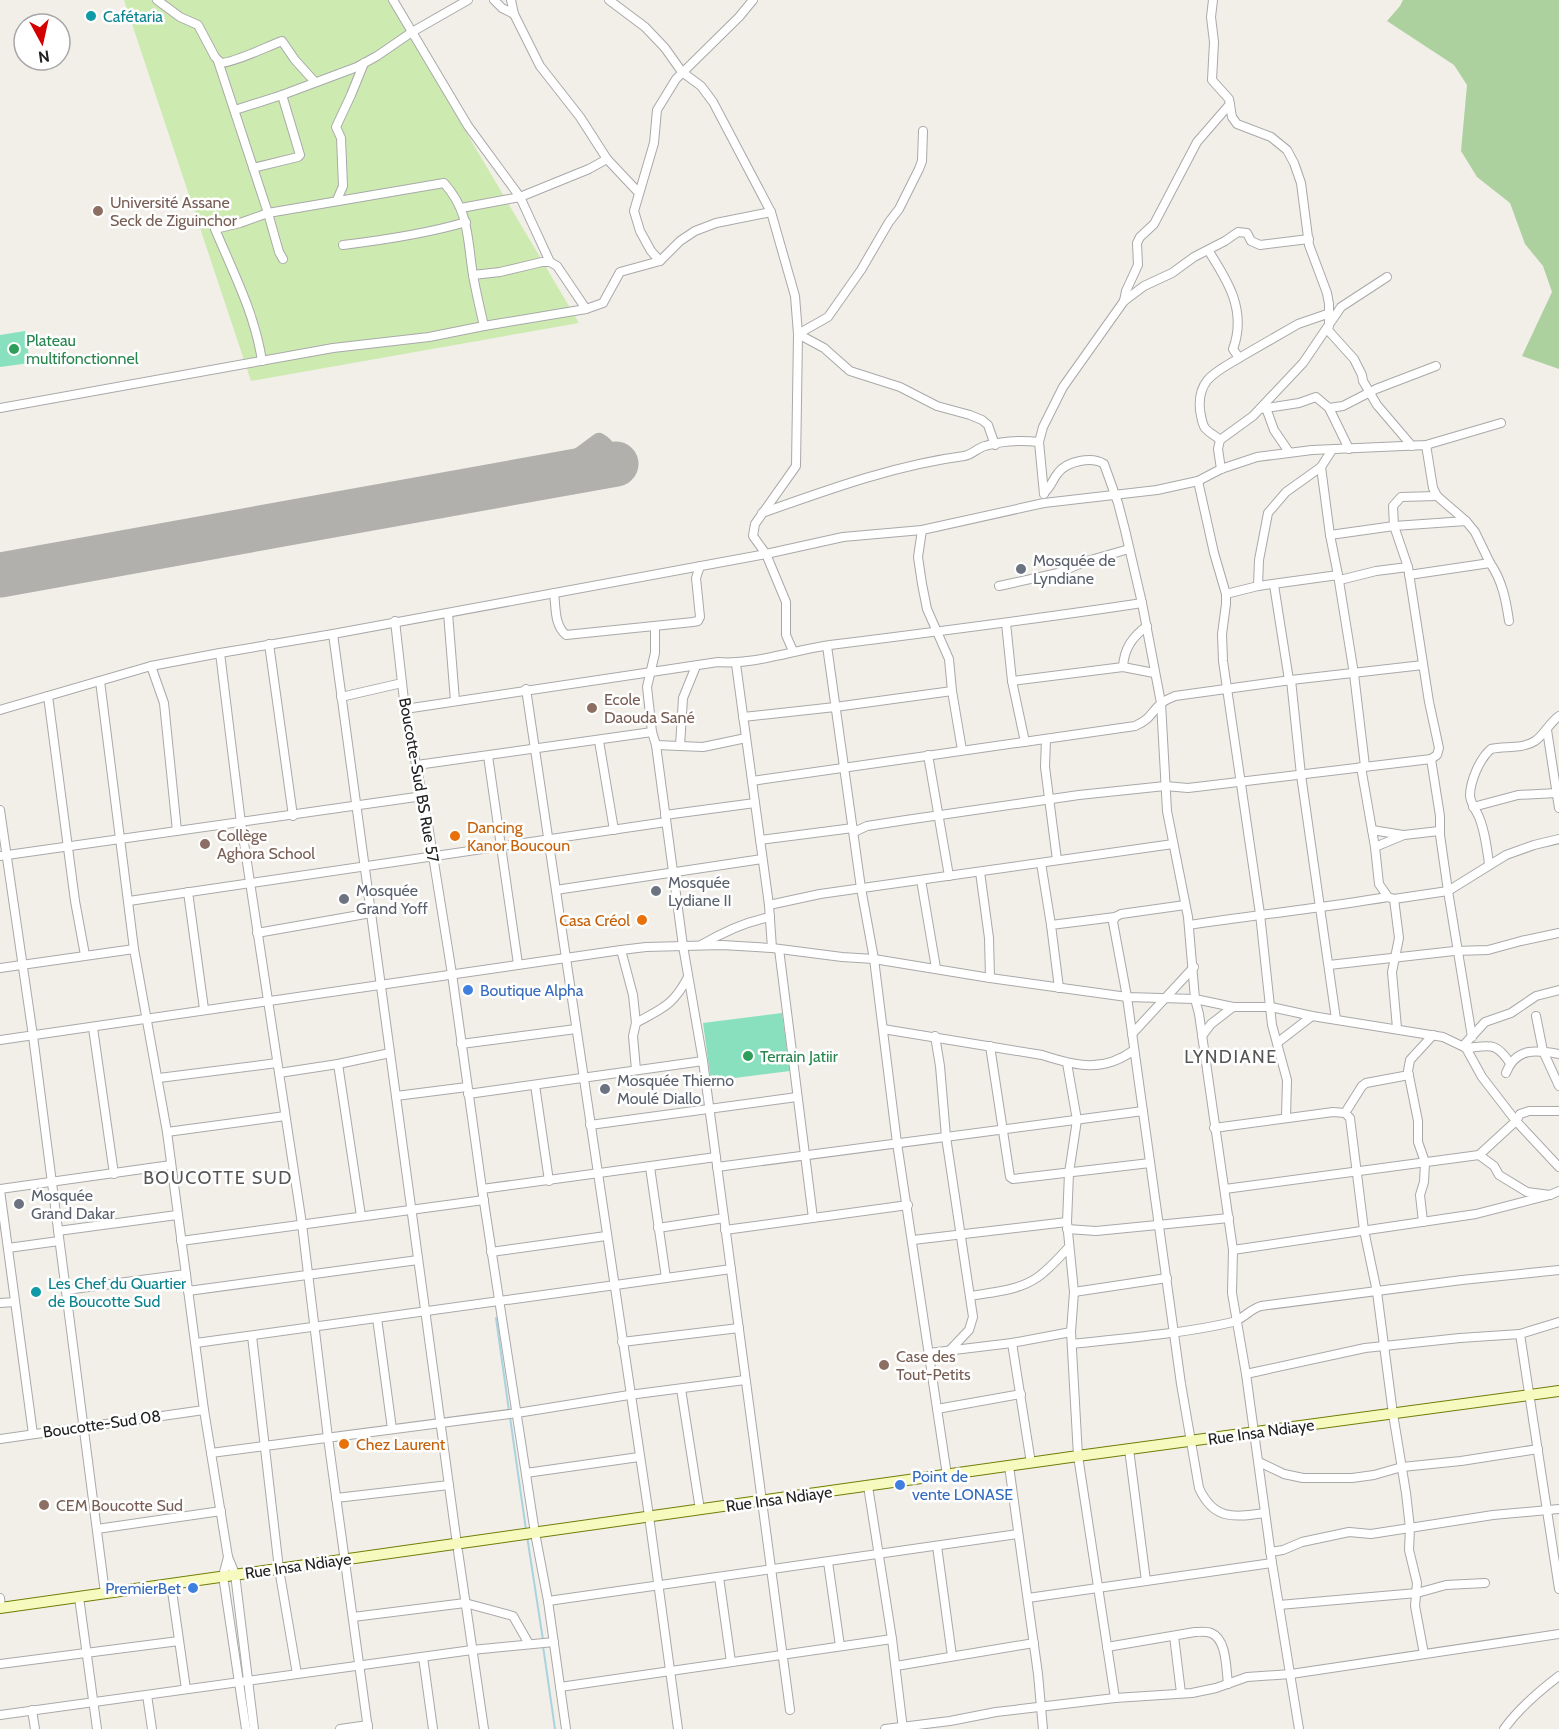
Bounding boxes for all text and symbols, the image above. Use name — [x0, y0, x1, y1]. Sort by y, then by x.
place label: Cafétaria — [103, 7, 163, 26]
marker: Cafétaria — [84, 9, 98, 23]
north arrow — [12, 12, 72, 72]
text: N — [37, 46, 51, 67]
place label: Université Assane Seck de Ziguinchor — [110, 193, 238, 230]
marker: Université Assane Seck de Ziguinchor — [91, 204, 105, 218]
place label: Plateau multifonctionnel — [26, 331, 139, 368]
marker: Plateau multifonctionnel — [7, 342, 21, 356]
place label: Mosquée de Lyndiane — [1033, 551, 1116, 588]
marker: Mosquée de Lyndiane — [1014, 562, 1028, 576]
place label: Ecole Daouda Sané — [604, 690, 695, 727]
street label: Boucotte-Sud BS Rue 57 — [395, 696, 443, 864]
marker: Ecole Daouda Sané — [585, 701, 599, 715]
place label: Dancing Kanor Boucoun — [467, 818, 570, 855]
place label: Collège Aghora School — [217, 826, 315, 863]
marker: Dancing Kanor Boucoun — [448, 829, 462, 843]
marker: Collège Aghora School — [198, 837, 212, 851]
place label: Mosquée Lydiane II — [668, 873, 732, 910]
place label: Mosquée Grand Yoff — [356, 881, 428, 918]
marker: Mosquée Lydiane II — [649, 884, 663, 898]
marker: Mosquée Grand Yoff — [337, 892, 351, 906]
place label: Casa Créol — [559, 911, 630, 930]
marker: Casa Créol — [635, 913, 649, 927]
place label: Boutique Alpha — [480, 981, 584, 1000]
marker: Boutique Alpha — [461, 983, 475, 997]
district label: LYNDIANE — [1184, 1046, 1278, 1068]
place label: Terrain Jatiir — [760, 1047, 839, 1066]
marker: Terrain Jatiir — [741, 1049, 755, 1063]
place label: Mosquée Thierno Moulé Diallo — [617, 1071, 734, 1108]
marker: Mosquée Thierno Moulé Diallo — [598, 1082, 612, 1096]
district label: BOUCOTTE SUD — [143, 1167, 293, 1189]
place label: Mosquée Grand Dakar — [31, 1186, 116, 1223]
marker: Mosquée Grand Dakar — [12, 1197, 26, 1211]
place label: Les Chef du Quartier de Boucotte Sud — [48, 1274, 187, 1311]
marker: Les Chef du Quartier de Boucotte Sud — [29, 1285, 43, 1299]
place label: Case des Tout-Petits — [896, 1347, 971, 1384]
marker: Case des Tout-Petits — [877, 1358, 891, 1372]
street label: Boucotte-Sud 08 — [42, 1406, 162, 1442]
street label: Rue Insa Ndiaye — [1207, 1415, 1315, 1449]
place label: Chez Laurent — [356, 1435, 446, 1454]
marker: Chez Laurent — [337, 1437, 351, 1451]
place label: Point de vente LONASE — [912, 1467, 1013, 1504]
marker: Point de vente LONASE — [893, 1478, 907, 1492]
street label: Rue Insa Ndiaye — [725, 1482, 833, 1516]
place label: CEM Boucotte Sud — [56, 1496, 183, 1515]
marker: CEM Boucotte Sud — [37, 1498, 51, 1512]
street label: Rue Insa Ndiaye — [244, 1549, 352, 1583]
place label: PremierBet — [105, 1579, 182, 1598]
marker: PremierBet — [186, 1581, 200, 1595]

